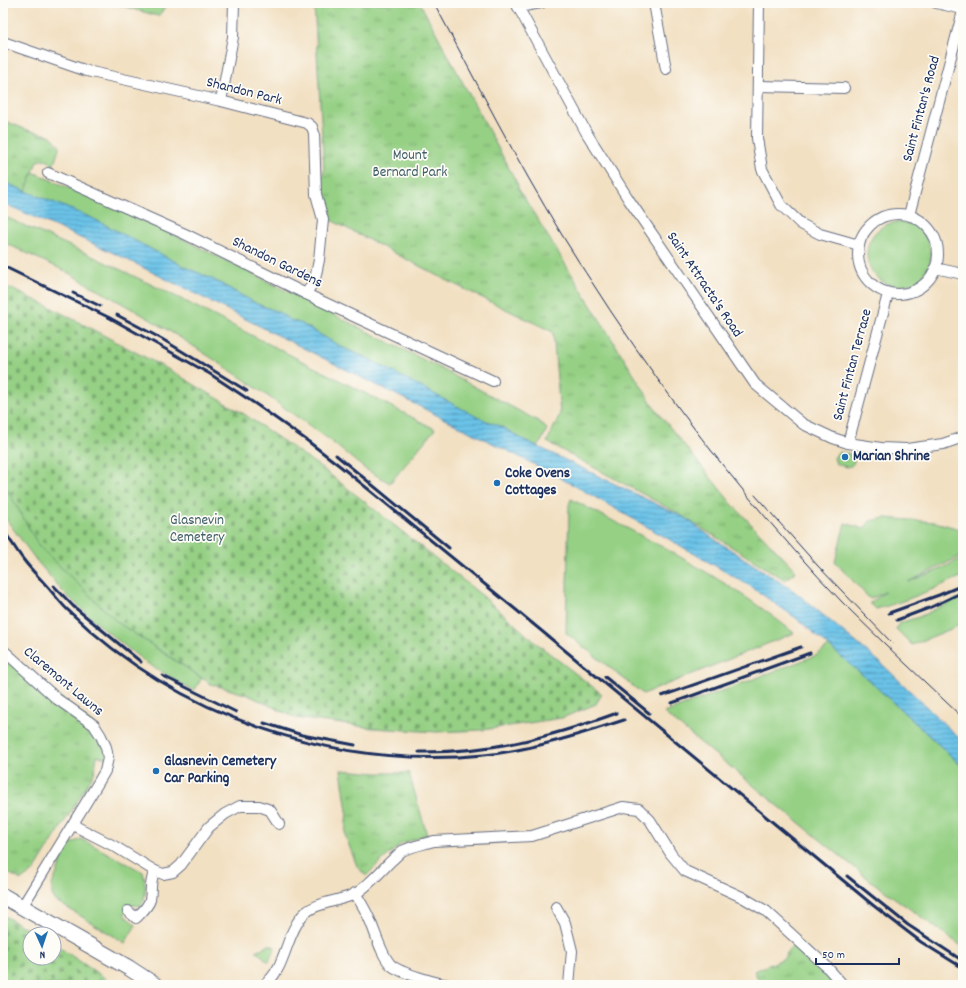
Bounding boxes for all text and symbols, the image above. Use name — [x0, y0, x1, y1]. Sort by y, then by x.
street label: Saint Fintan's Road — [897, 54, 947, 164]
street label: Shandon Park — [204, 72, 284, 112]
park label: Mount Bernard Park — [373, 145, 447, 184]
street label: Saint Attracta's Road — [660, 228, 748, 342]
street label: Shandon Gardens — [228, 232, 326, 294]
street label: Saint Fintan Terrace — [827, 306, 879, 423]
place label: Marian Shrine — [853, 446, 930, 468]
marker: Marian Shrine — [840, 452, 850, 462]
place label: Coke Ovens Cottages — [505, 463, 570, 502]
marker: Coke Ovens Cottages — [492, 478, 502, 488]
park label: Glasnevin Cemetery — [170, 510, 225, 549]
street label: Claremont Lawns — [18, 642, 108, 722]
place label: Glasnevin Cemetery Car Parking — [164, 751, 277, 790]
marker: Glasnevin Cemetery Car Parking — [151, 766, 161, 776]
north arrow — [22, 926, 62, 966]
scale bar — [816, 940, 899, 966]
text: N — [39, 946, 46, 962]
text: 50 m — [822, 947, 845, 964]

